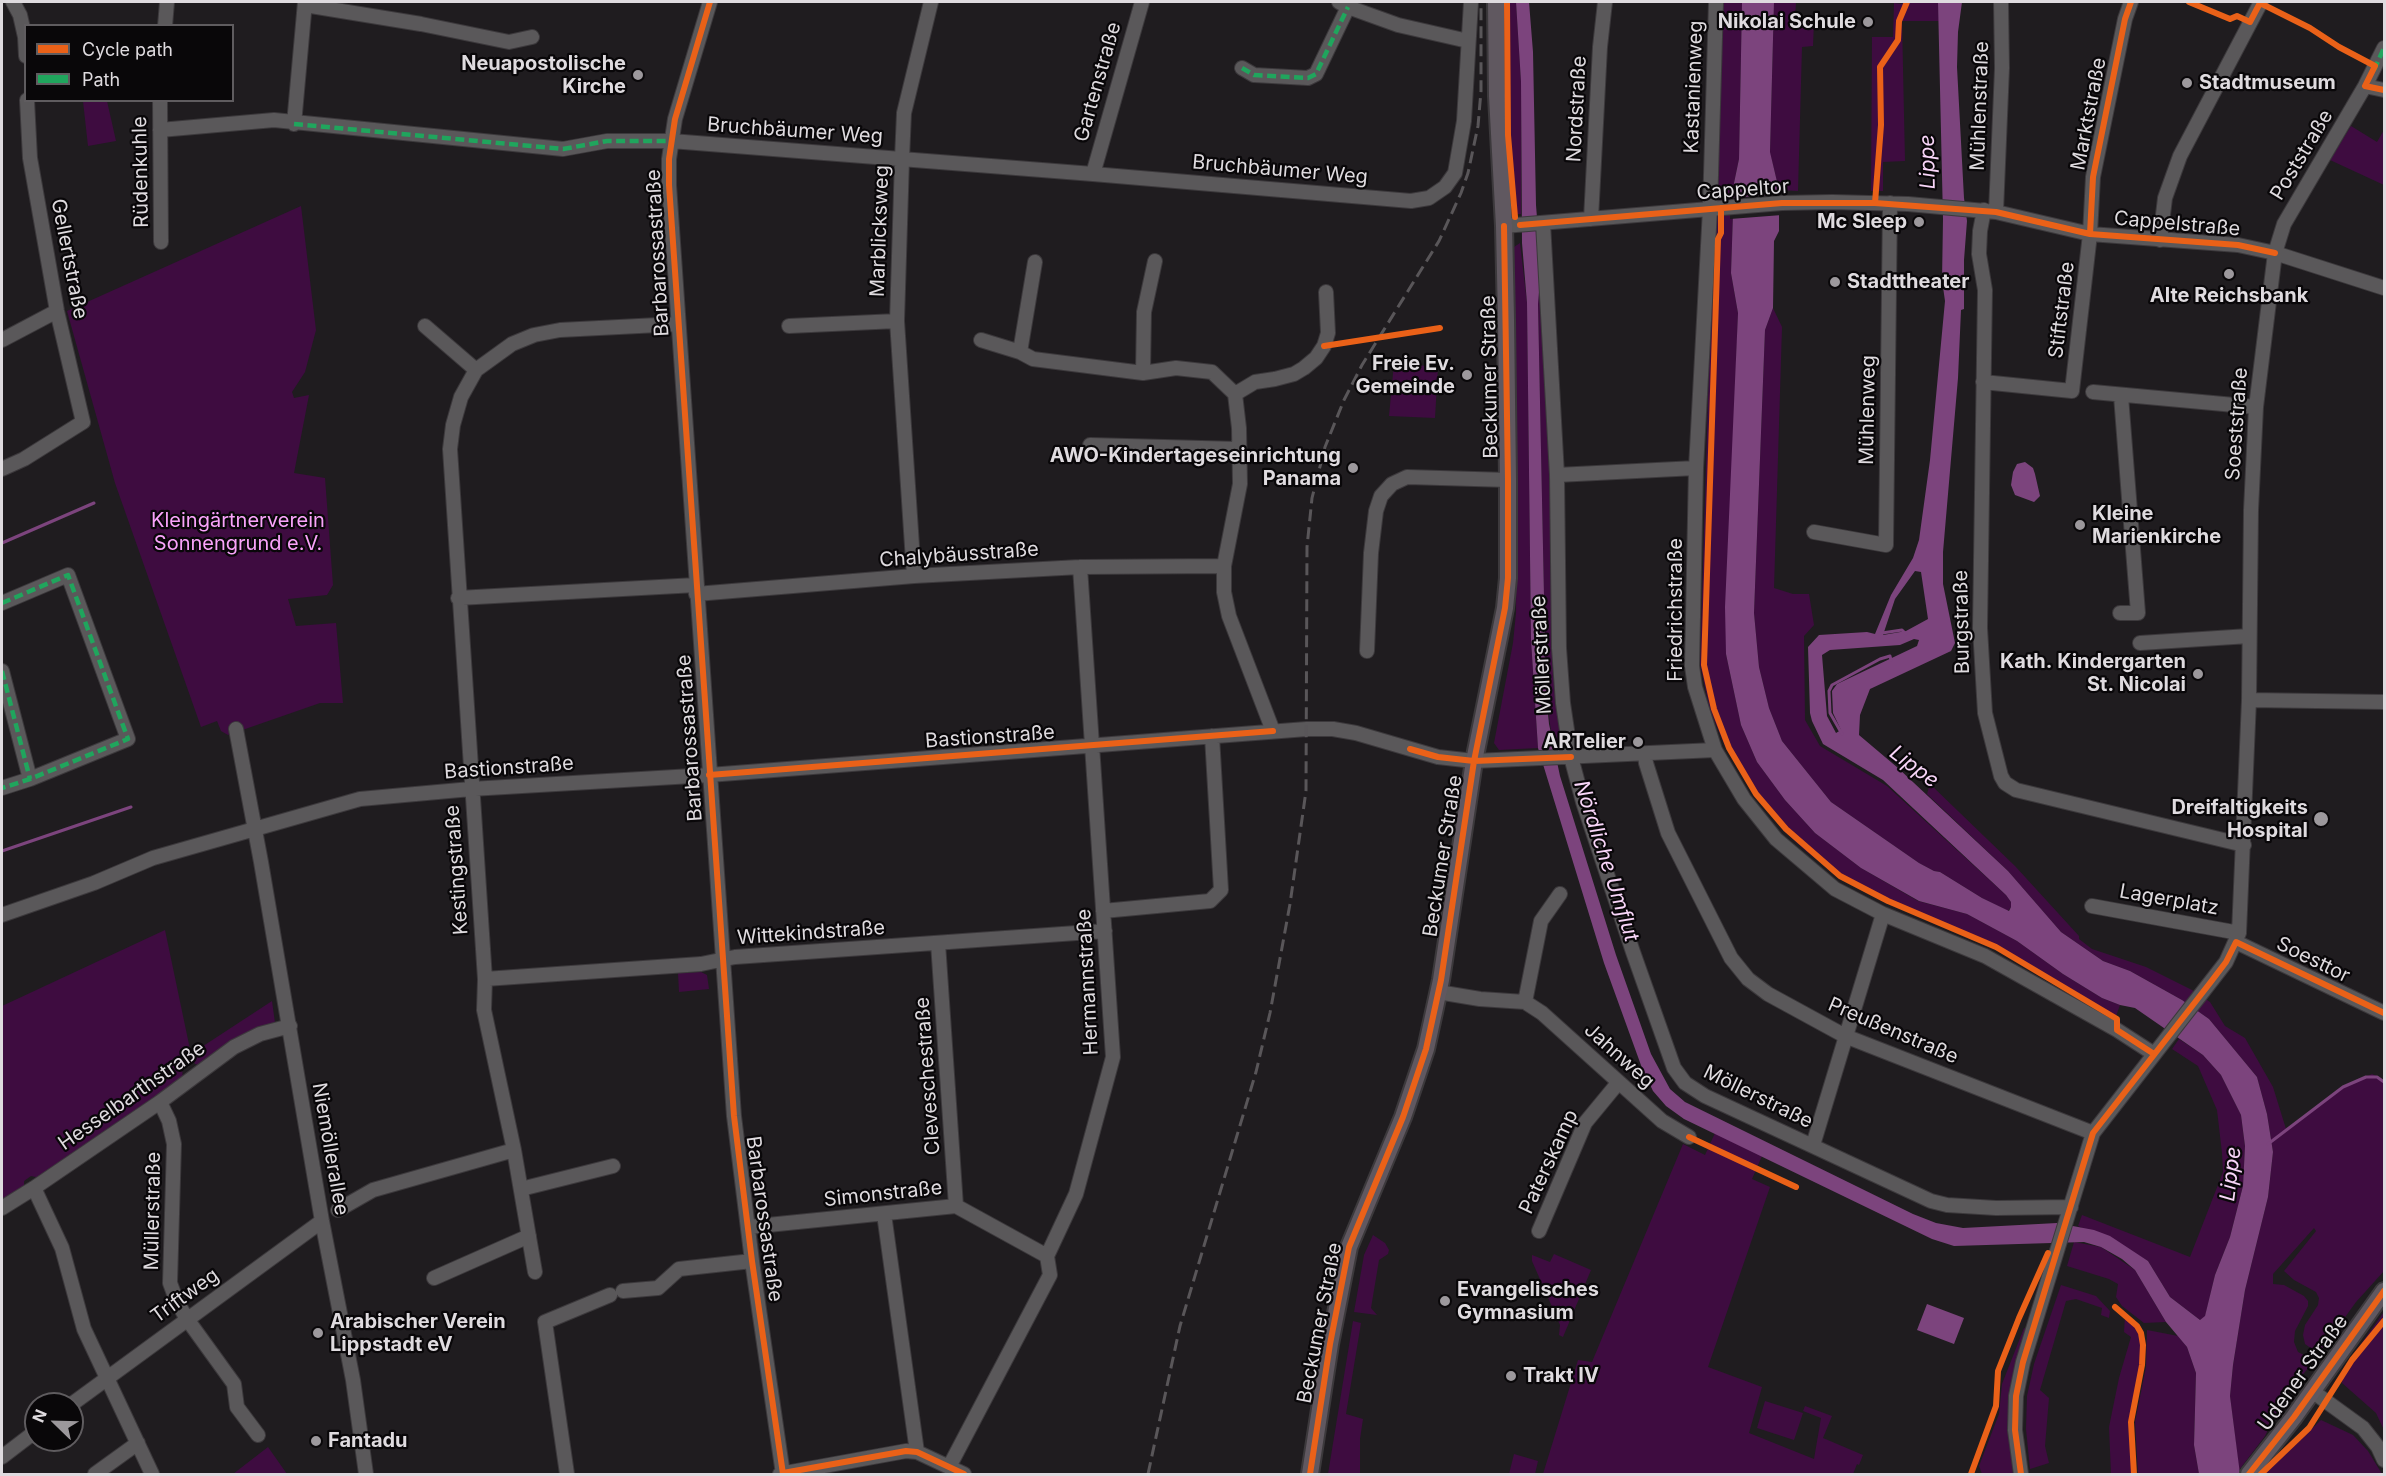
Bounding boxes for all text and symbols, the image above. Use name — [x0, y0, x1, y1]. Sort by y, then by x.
place label: Nikolai Schule — [1718, 10, 1856, 34]
marker: Nikolai Schule — [1861, 15, 1875, 29]
street label: Gartenstraße — [1069, 19, 1127, 145]
street label: Kastanienweg — [1680, 20, 1708, 154]
legend — [24, 24, 234, 102]
text: Cycle path — [82, 39, 173, 60]
street label: Mühlenstraße — [1966, 41, 1994, 171]
place label: Neuapostolische Kirche — [461, 52, 626, 99]
street label: Nordstraße — [1562, 55, 1592, 163]
street label: Marktstraße — [2066, 56, 2112, 172]
marker: Neuapostolische Kirche — [631, 68, 645, 82]
text: Path — [82, 69, 120, 90]
place label: Stadtmuseum — [2199, 71, 2336, 95]
marker: Stadtmuseum — [2180, 76, 2194, 90]
street label: Poststraße — [2266, 105, 2338, 205]
street label: Bruchbäumer Weg — [706, 113, 884, 149]
street label: Rüdenkuhle — [128, 116, 154, 228]
water label: Lippe — [1915, 134, 1941, 190]
street label: Bruchbäumer Weg — [1191, 150, 1369, 190]
street label: Marblicksweg — [866, 165, 894, 297]
street label: Barbarossastraße — [642, 169, 674, 337]
street label: Cappeltor — [1696, 175, 1790, 205]
street label: Gellertstraße — [46, 197, 92, 321]
street label: Cappelstraße — [2113, 207, 2241, 241]
place label: Mc Sleep — [1817, 210, 1907, 234]
marker: Mc Sleep — [1912, 215, 1926, 229]
street label: Stiftstraße — [2044, 260, 2080, 360]
marker: Alte Reichsbank — [2222, 267, 2236, 281]
place label: Stadttheater — [1847, 270, 1969, 294]
marker: Stadttheater — [1828, 275, 1842, 289]
place label: Alte Reichsbank — [2150, 284, 2308, 308]
street label: Beckumer Straße — [1477, 295, 1503, 459]
place label: Freie Ev. Gemeinde — [1356, 352, 1455, 399]
street label: Mühlenweg — [1855, 355, 1881, 465]
street label: Soeststraße — [2221, 367, 2253, 481]
marker: Freie Ev. Gemeinde — [1460, 368, 1474, 382]
place label: AWO-Kindertageseinrichtung Panama — [1050, 444, 1341, 491]
marker: AWO-Kindertageseinrichtung Panama — [1346, 461, 1360, 475]
place label: Kleine Marienkirche — [2092, 502, 2221, 549]
park label: Kleingärtnerverein Sonnengrund e.V. — [151, 509, 325, 556]
marker: Kleine Marienkirche — [2073, 518, 2087, 532]
street label: Chalybäusstraße — [878, 537, 1040, 573]
street label: Friedrichstraße — [1664, 538, 1688, 682]
street label: Burgstraße — [1949, 570, 1975, 674]
street label: Möllerstraße — [1527, 595, 1557, 715]
place label: Kath. Kindergarten St. Nicolai — [2000, 650, 2186, 697]
street label: Barbarossastraße — [672, 654, 708, 822]
marker: Kath. Kindergarten St. Nicolai — [2191, 667, 2205, 681]
street label: Bastionstraße — [924, 720, 1056, 754]
place label: ARTelier — [1543, 730, 1626, 754]
marker: ARTelier — [1631, 735, 1645, 749]
water label: Lippe — [1885, 740, 1943, 794]
street label: Bastionstraße — [443, 751, 575, 785]
street label: Beckumer Straße — [1418, 773, 1468, 939]
water label: Nördliche Umflut — [1568, 777, 1644, 945]
place label: Dreifaltigkeits Hospital — [2171, 796, 2308, 843]
street label: Kestingstraße — [440, 804, 474, 936]
marker: Dreifaltigkeits Hospital — [2312, 810, 2330, 828]
street label: Lagerplatz — [2118, 879, 2220, 921]
street label: Hermannstraße — [1072, 908, 1104, 1056]
street label: Wittekindstraße — [736, 916, 886, 950]
street label: Soesttor — [2272, 932, 2354, 988]
street label: Preußenstraße — [1824, 993, 1962, 1069]
street label: Cleveschestraße — [910, 996, 946, 1156]
street label: Jahnweg — [1579, 1018, 1659, 1094]
street label: Hesselbarthstraße — [54, 1036, 210, 1156]
street label: Möllerstraße — [1699, 1060, 1817, 1134]
street label: Niemöllerallee — [307, 1081, 353, 1217]
street label: Paterskamp — [1514, 1106, 1584, 1218]
street label: Barbarossastraße — [740, 1135, 788, 1303]
water label: Lippe — [2215, 1145, 2247, 1203]
street label: Müllerstraße — [140, 1151, 166, 1271]
street label: Simonstraße — [823, 1176, 943, 1212]
street label: Beckumer Straße — [1293, 1240, 1347, 1406]
street label: Triftweg — [146, 1263, 224, 1329]
place label: Evangelisches Gymnasium — [1457, 1278, 1599, 1325]
marker: Evangelisches Gymnasium — [1438, 1294, 1452, 1308]
place label: Arabischer Verein Lippstadt eV — [330, 1310, 506, 1357]
street label: Udener Straße — [2253, 1310, 2353, 1436]
marker: Arabischer Verein Lippstadt eV — [311, 1326, 325, 1340]
place label: Trakt IV — [1523, 1364, 1599, 1388]
marker: Trakt IV — [1504, 1369, 1518, 1383]
north arrow — [24, 1392, 84, 1452]
text: N — [28, 1406, 51, 1425]
place label: Fantadu — [328, 1429, 408, 1453]
marker: Fantadu — [309, 1434, 323, 1448]

